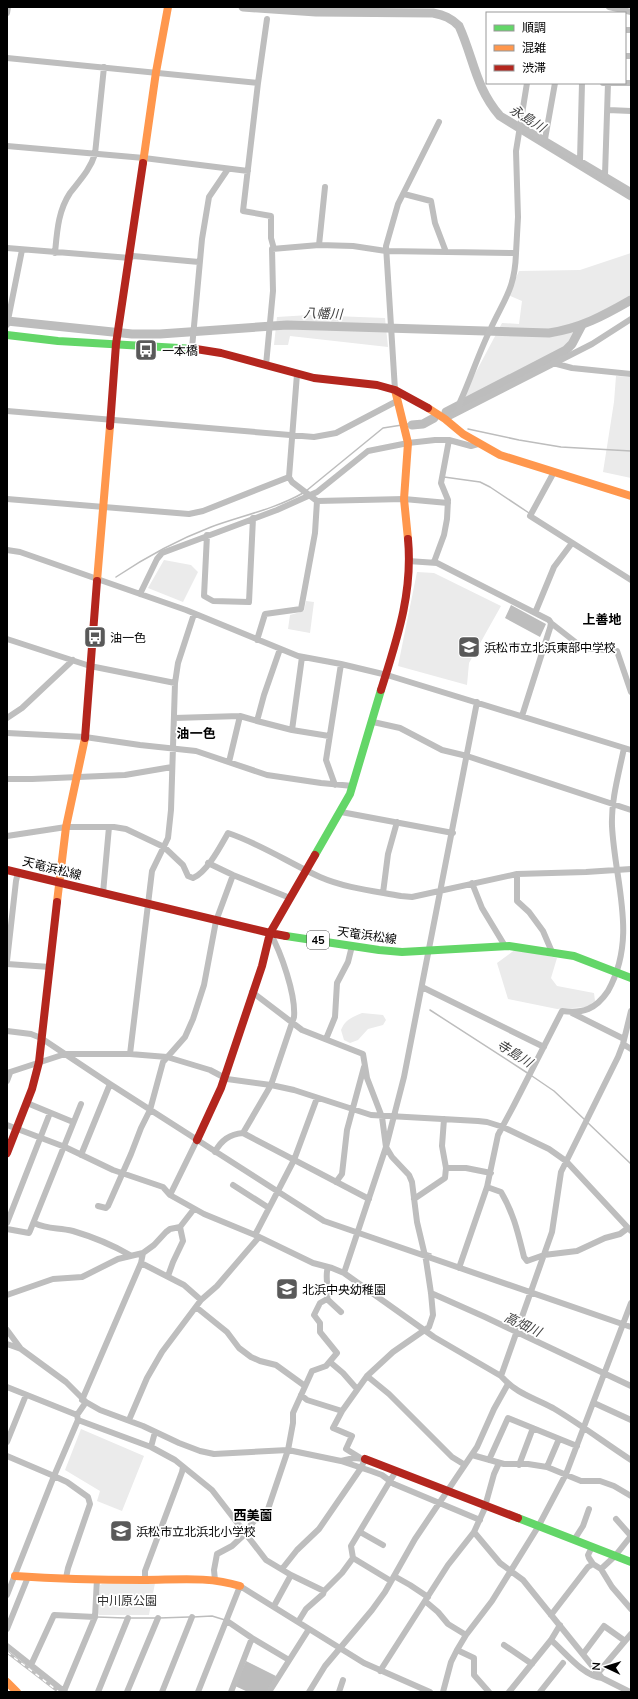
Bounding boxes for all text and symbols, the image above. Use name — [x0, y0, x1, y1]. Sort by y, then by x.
legend — [486, 12, 626, 84]
text: 順調 — [522, 20, 546, 35]
text: 混雑 — [522, 40, 546, 55]
text: 渋滞 — [522, 60, 546, 75]
water label: 永島川 — [507, 101, 550, 136]
water label: 八幡川 — [303, 304, 345, 322]
bus stop icon: 一本橋 — [133, 337, 159, 363]
place label: 一本橋 — [162, 343, 198, 358]
district label: 上善地 — [582, 611, 622, 627]
bus stop icon: 油一色 — [82, 624, 108, 650]
place label: 油一色 — [110, 630, 146, 645]
school or university icon: 浜松市立北浜東部中学校 — [456, 634, 482, 660]
place label: 浜松市立北浜東部中学校 — [484, 640, 616, 655]
district label: 油一色 — [176, 725, 216, 741]
street label: 天竜浜松線 — [21, 853, 83, 883]
street label: 天竜浜松線 — [336, 923, 398, 947]
road number: 45 — [307, 931, 329, 949]
water label: 寺島川 — [494, 1036, 537, 1071]
school or university icon: 北浜中央幼稚園 — [274, 1276, 300, 1302]
place label: 北浜中央幼稚園 — [302, 1282, 386, 1297]
water label: 高畑川 — [502, 1309, 546, 1340]
district label: 西美薗 — [233, 1507, 273, 1523]
school or university icon: 浜松市立北浜北小学校 — [108, 1518, 134, 1544]
place label: 浜松市立北浜北小学校 — [136, 1524, 256, 1539]
park label: 中川原公園 — [97, 1593, 157, 1608]
north arrow — [586, 1647, 626, 1687]
text: N — [589, 1662, 603, 1671]

